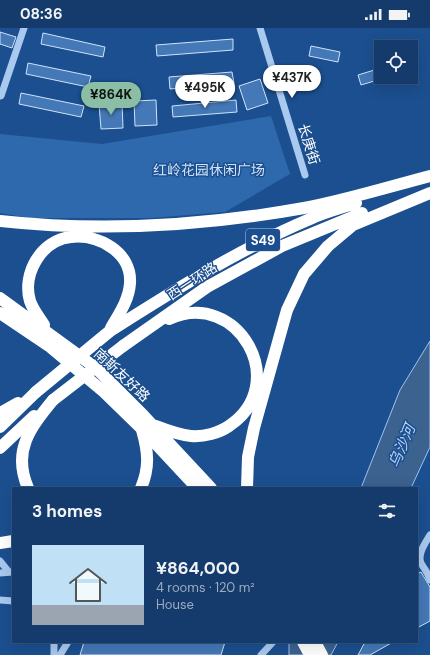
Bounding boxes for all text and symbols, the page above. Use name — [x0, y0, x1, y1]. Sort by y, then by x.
text: 08:36 — [20, 4, 62, 24]
map controls — [374, 40, 418, 84]
button: locate — [374, 40, 418, 84]
pin: ¥437K — [264, 65, 320, 99]
text: ¥437K — [272, 69, 312, 86]
pin: ¥495K — [177, 75, 233, 109]
text: ¥495K — [184, 79, 226, 96]
pin: ¥864K — [83, 82, 139, 116]
text: ¥864K — [90, 86, 132, 103]
street label: 长庚街 — [294, 121, 324, 167]
park label: 红岭花园休闲广场 — [153, 161, 265, 179]
road number: S49 — [246, 229, 280, 251]
street label: 西一环路 — [164, 258, 220, 304]
street label: 南斯友好路 — [90, 345, 154, 405]
water label: 乌沙河 — [384, 419, 421, 471]
text: 3 homes — [32, 500, 102, 522]
icon: filters — [376, 500, 398, 522]
text: ¥864,000 — [156, 557, 240, 579]
icon: home — [64, 561, 112, 609]
text: 4 rooms · 120 m² — [156, 579, 255, 596]
text: House — [156, 596, 194, 613]

